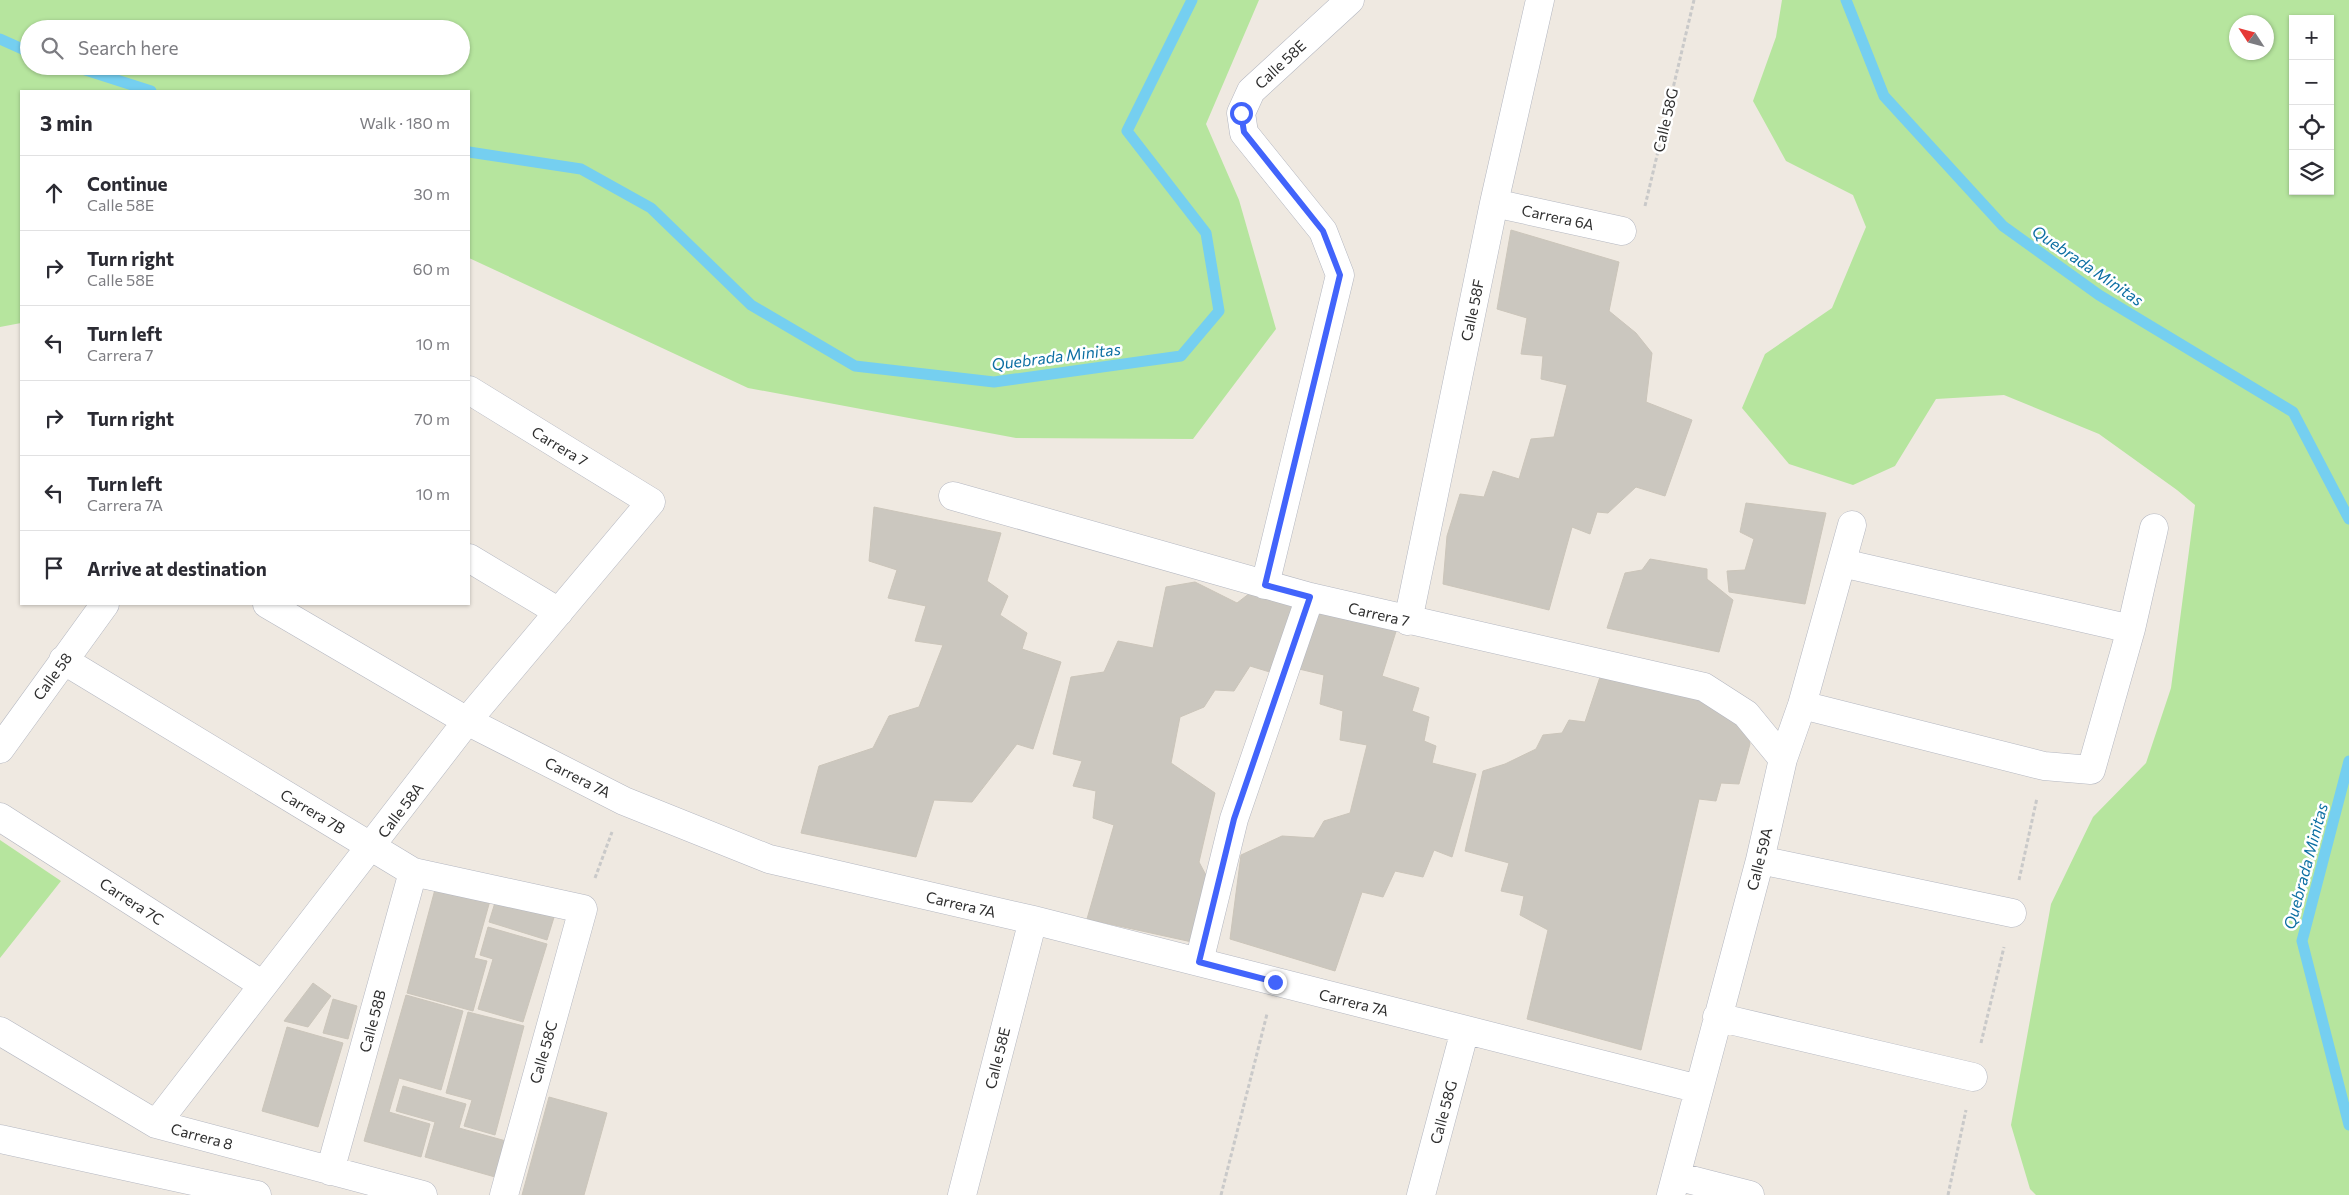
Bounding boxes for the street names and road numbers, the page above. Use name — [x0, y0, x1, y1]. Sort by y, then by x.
street label: Calle 58E — [1251, 36, 1309, 92]
street label: Calle 58G — [1649, 86, 1681, 154]
street label: Carrera 6A — [1520, 201, 1596, 233]
street label: Calle 58F — [1457, 277, 1487, 343]
street label: Carrera 7 — [529, 422, 591, 470]
street label: Carrera 7 — [1347, 598, 1411, 630]
street label: Calle 58 — [29, 649, 75, 703]
street label: Carrera 7A — [542, 753, 614, 801]
street label: Calle 58A — [373, 779, 427, 841]
street label: Carrera 7B — [278, 785, 349, 837]
street label: Calle 59A — [1742, 826, 1776, 892]
street label: Carrera 7C — [97, 874, 167, 928]
street label: Carrera 7A — [924, 887, 998, 921]
street label: Carrera 7A — [1317, 985, 1391, 1019]
street label: Calle 58B — [355, 987, 389, 1054]
street label: Calle 58C — [525, 1019, 561, 1085]
street label: Calle 58E — [981, 1025, 1013, 1091]
street label: Calle 58G — [1426, 1078, 1460, 1146]
street label: Carrera 8 — [169, 1119, 235, 1153]

